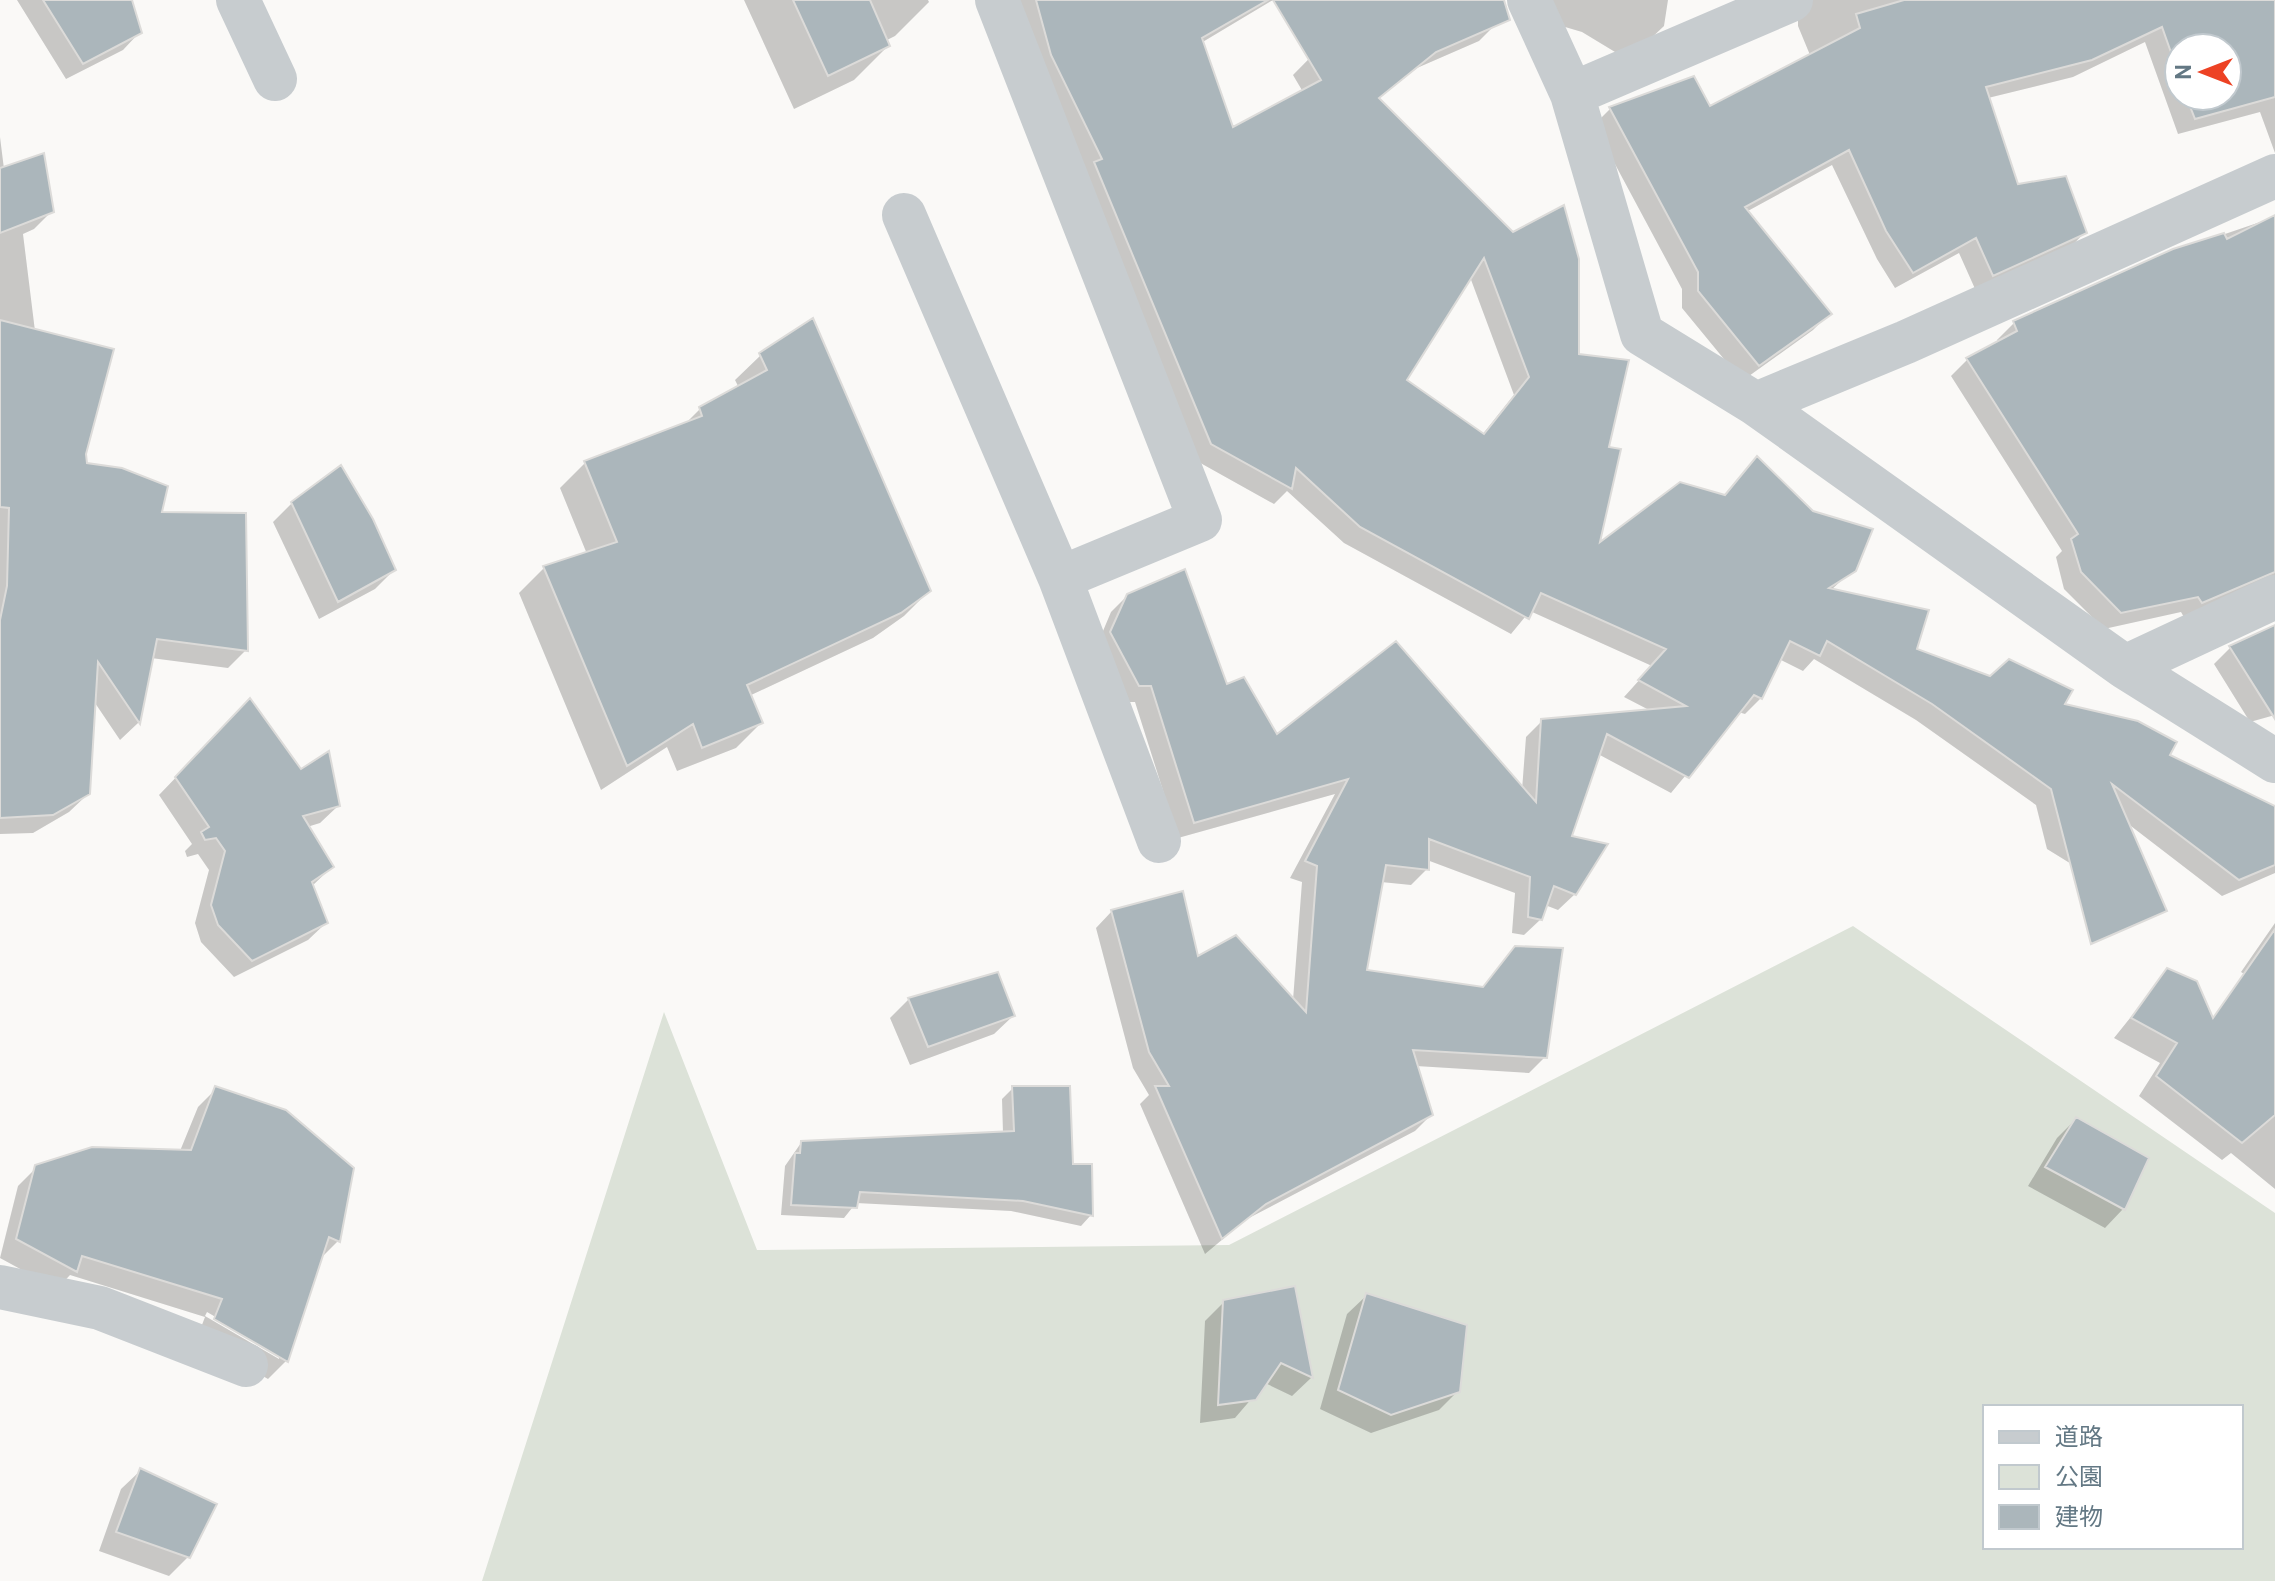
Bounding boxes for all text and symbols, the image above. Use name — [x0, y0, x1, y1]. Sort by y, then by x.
north arrow — [2163, 32, 2243, 112]
text: N — [2171, 64, 2196, 80]
legend — [1983, 1405, 2243, 1549]
text: 道路 — [2055, 1423, 2103, 1451]
text: 公園 — [2055, 1463, 2103, 1491]
text: 建物 — [2055, 1503, 2103, 1531]

